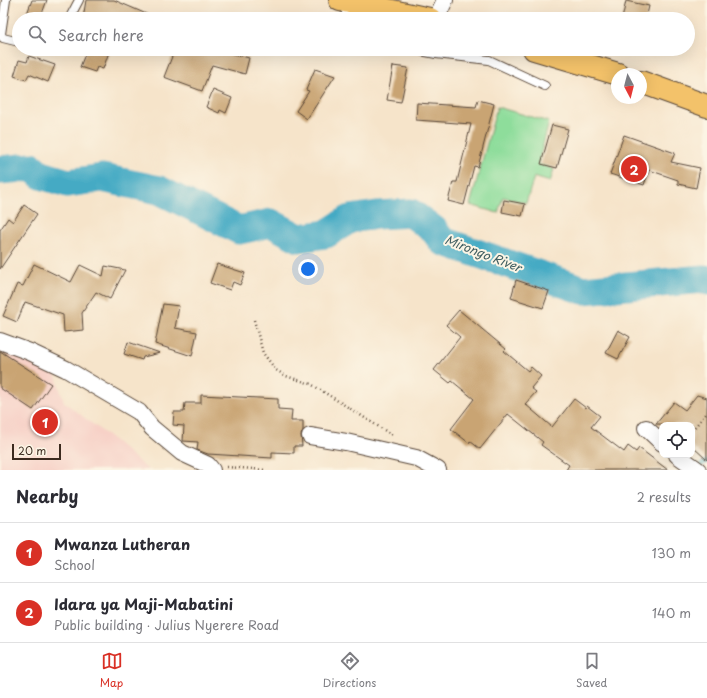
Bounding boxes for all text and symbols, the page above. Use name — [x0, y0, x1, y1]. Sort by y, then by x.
search box — [12, 12, 695, 56]
icon: search — [26, 23, 48, 45]
text: Search here — [58, 23, 144, 46]
north arrow — [611, 68, 647, 104]
pin: 2 — [621, 154, 647, 184]
water label: Mirongo River — [442, 230, 526, 276]
your location — [298, 259, 318, 279]
pin: 1 — [32, 407, 58, 437]
map controls — [659, 422, 695, 458]
button: locate — [659, 422, 695, 458]
scale bar — [12, 442, 61, 461]
text: 20 m — [18, 442, 46, 459]
text: Nearby — [16, 483, 78, 509]
text: 2 results — [637, 487, 691, 506]
text: Mwanza Lutheran — [54, 532, 190, 555]
text: 1 — [26, 543, 32, 562]
text: 130 m — [652, 543, 691, 562]
text: School — [54, 555, 95, 574]
text: Idara ya Maji-Mabatini — [54, 592, 233, 615]
text: 2 — [24, 603, 34, 622]
text: 140 m — [652, 603, 691, 622]
text: Public building · Julius Nyerere Road — [54, 615, 279, 634]
tab: Map — [100, 650, 123, 691]
tab: Directions — [323, 650, 376, 691]
tab: Saved — [576, 650, 607, 691]

